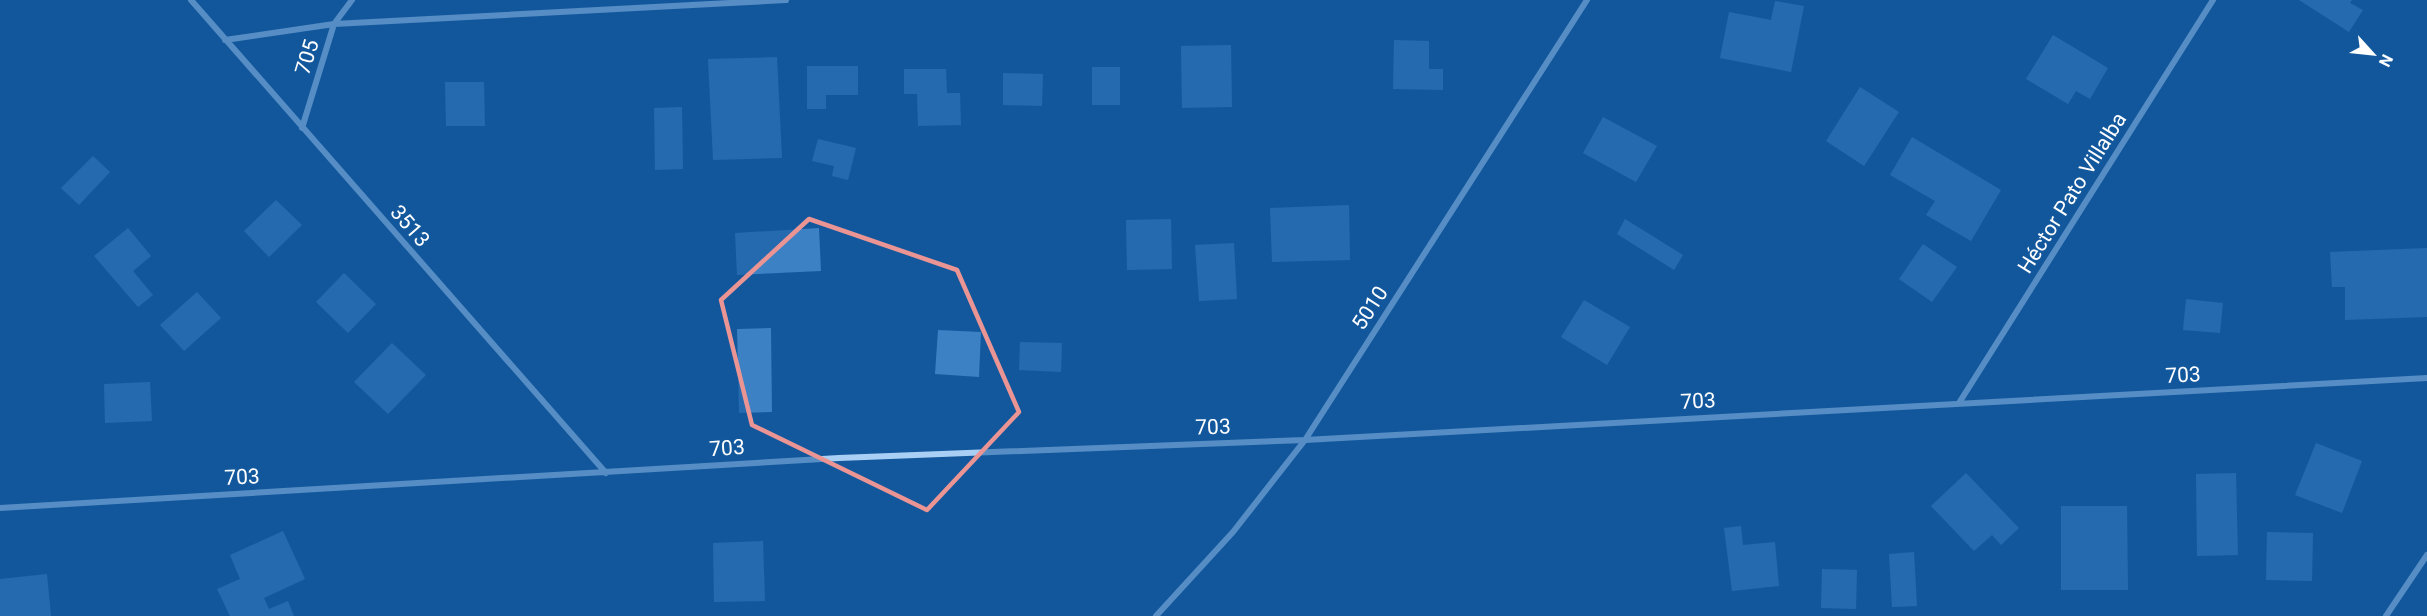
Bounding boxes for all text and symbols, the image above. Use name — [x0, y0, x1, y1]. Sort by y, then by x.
north arrow — [2343, 24, 2403, 84]
street label: 705 — [290, 37, 324, 77]
text: N — [2375, 51, 2397, 70]
street label: Héctor Pato Villalba — [2013, 108, 2131, 278]
street label: 3513 — [385, 200, 435, 252]
street label: 5010 — [1347, 282, 1393, 334]
street label: 703 — [2165, 362, 2201, 388]
street label: 703 — [1680, 388, 1716, 414]
street label: 703 — [1195, 414, 1231, 440]
street label: 703 — [708, 435, 746, 461]
street label: 703 — [224, 464, 260, 490]

